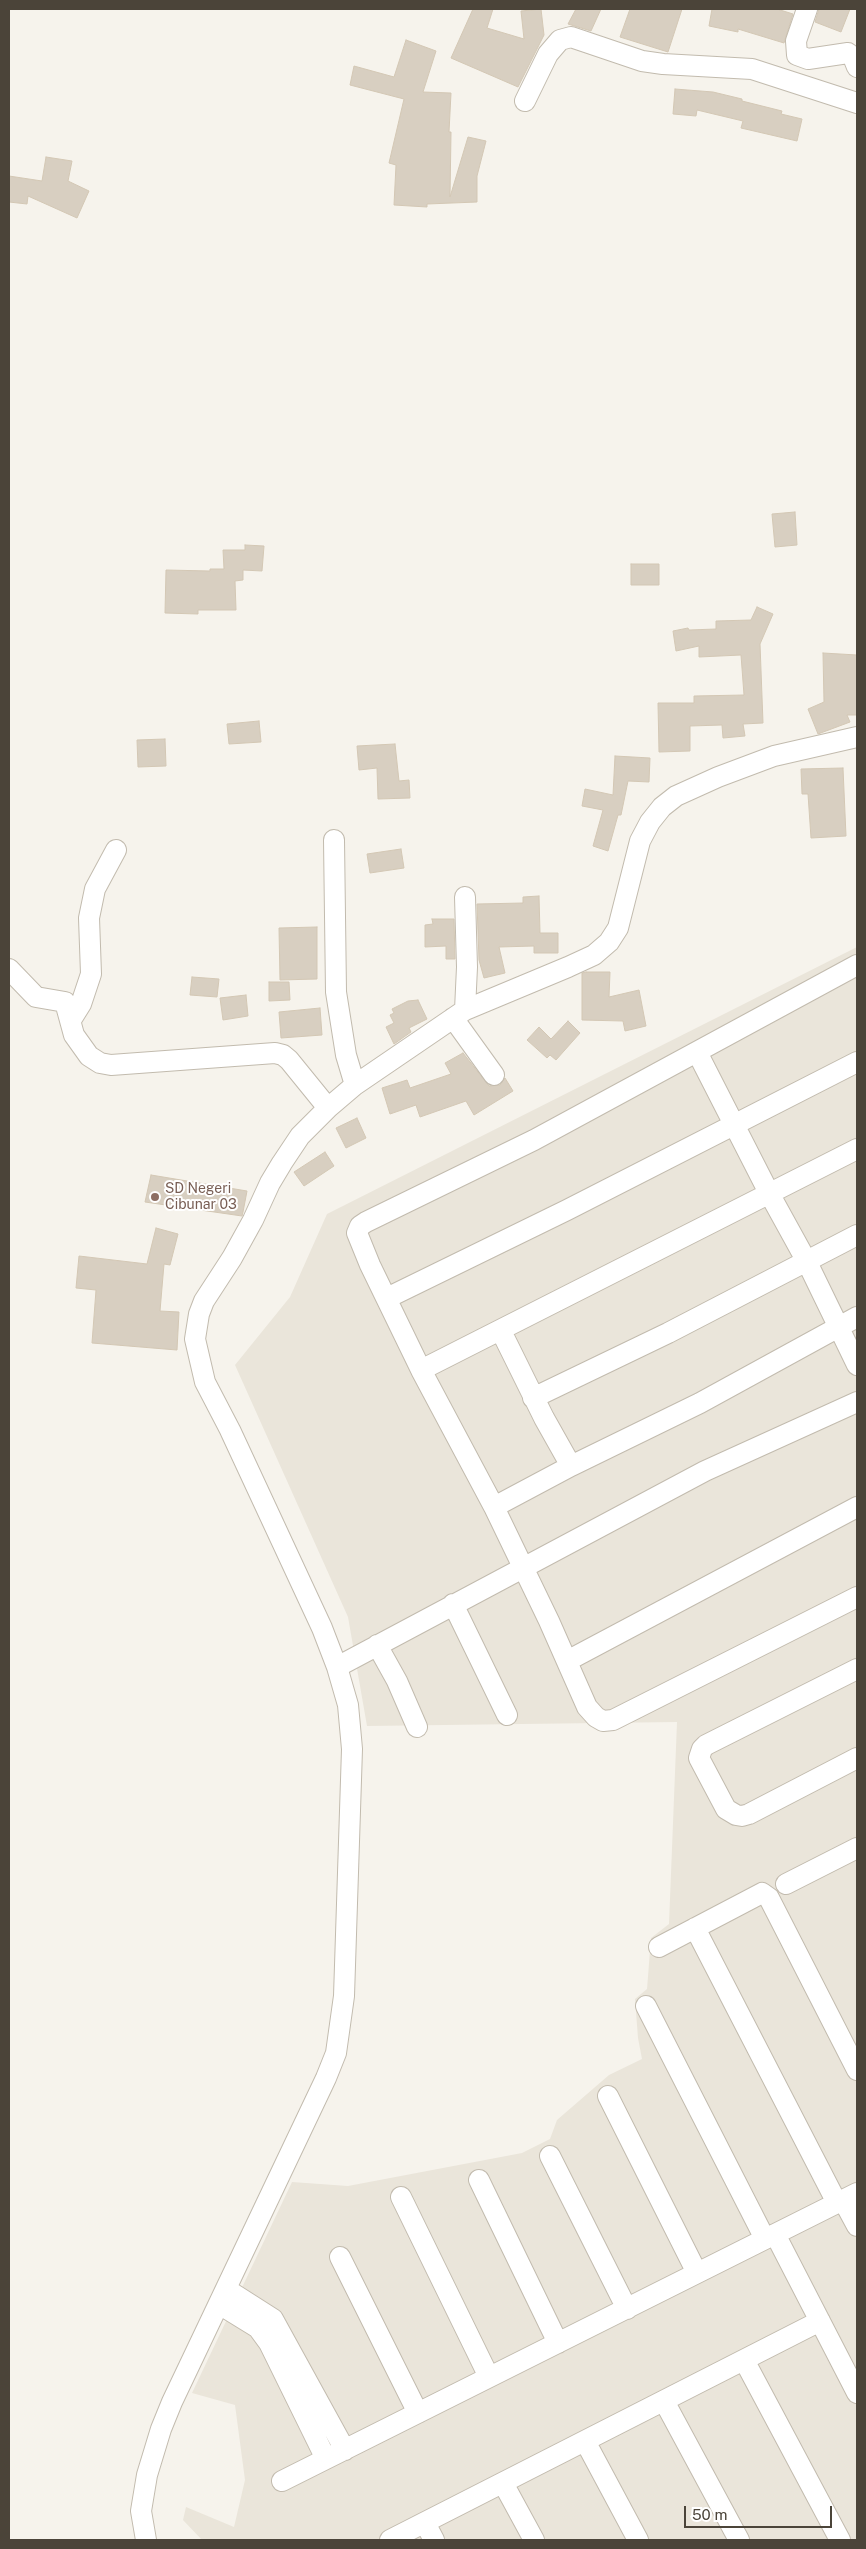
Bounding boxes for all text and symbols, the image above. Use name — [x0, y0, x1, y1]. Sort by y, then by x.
place label: SD Negeri Cibunar 03 — [165, 1181, 237, 1214]
marker: SD Negeri Cibunar 03 — [149, 1191, 161, 1203]
scale bar — [686, 2496, 834, 2528]
text: 50 m — [692, 2506, 727, 2523]

